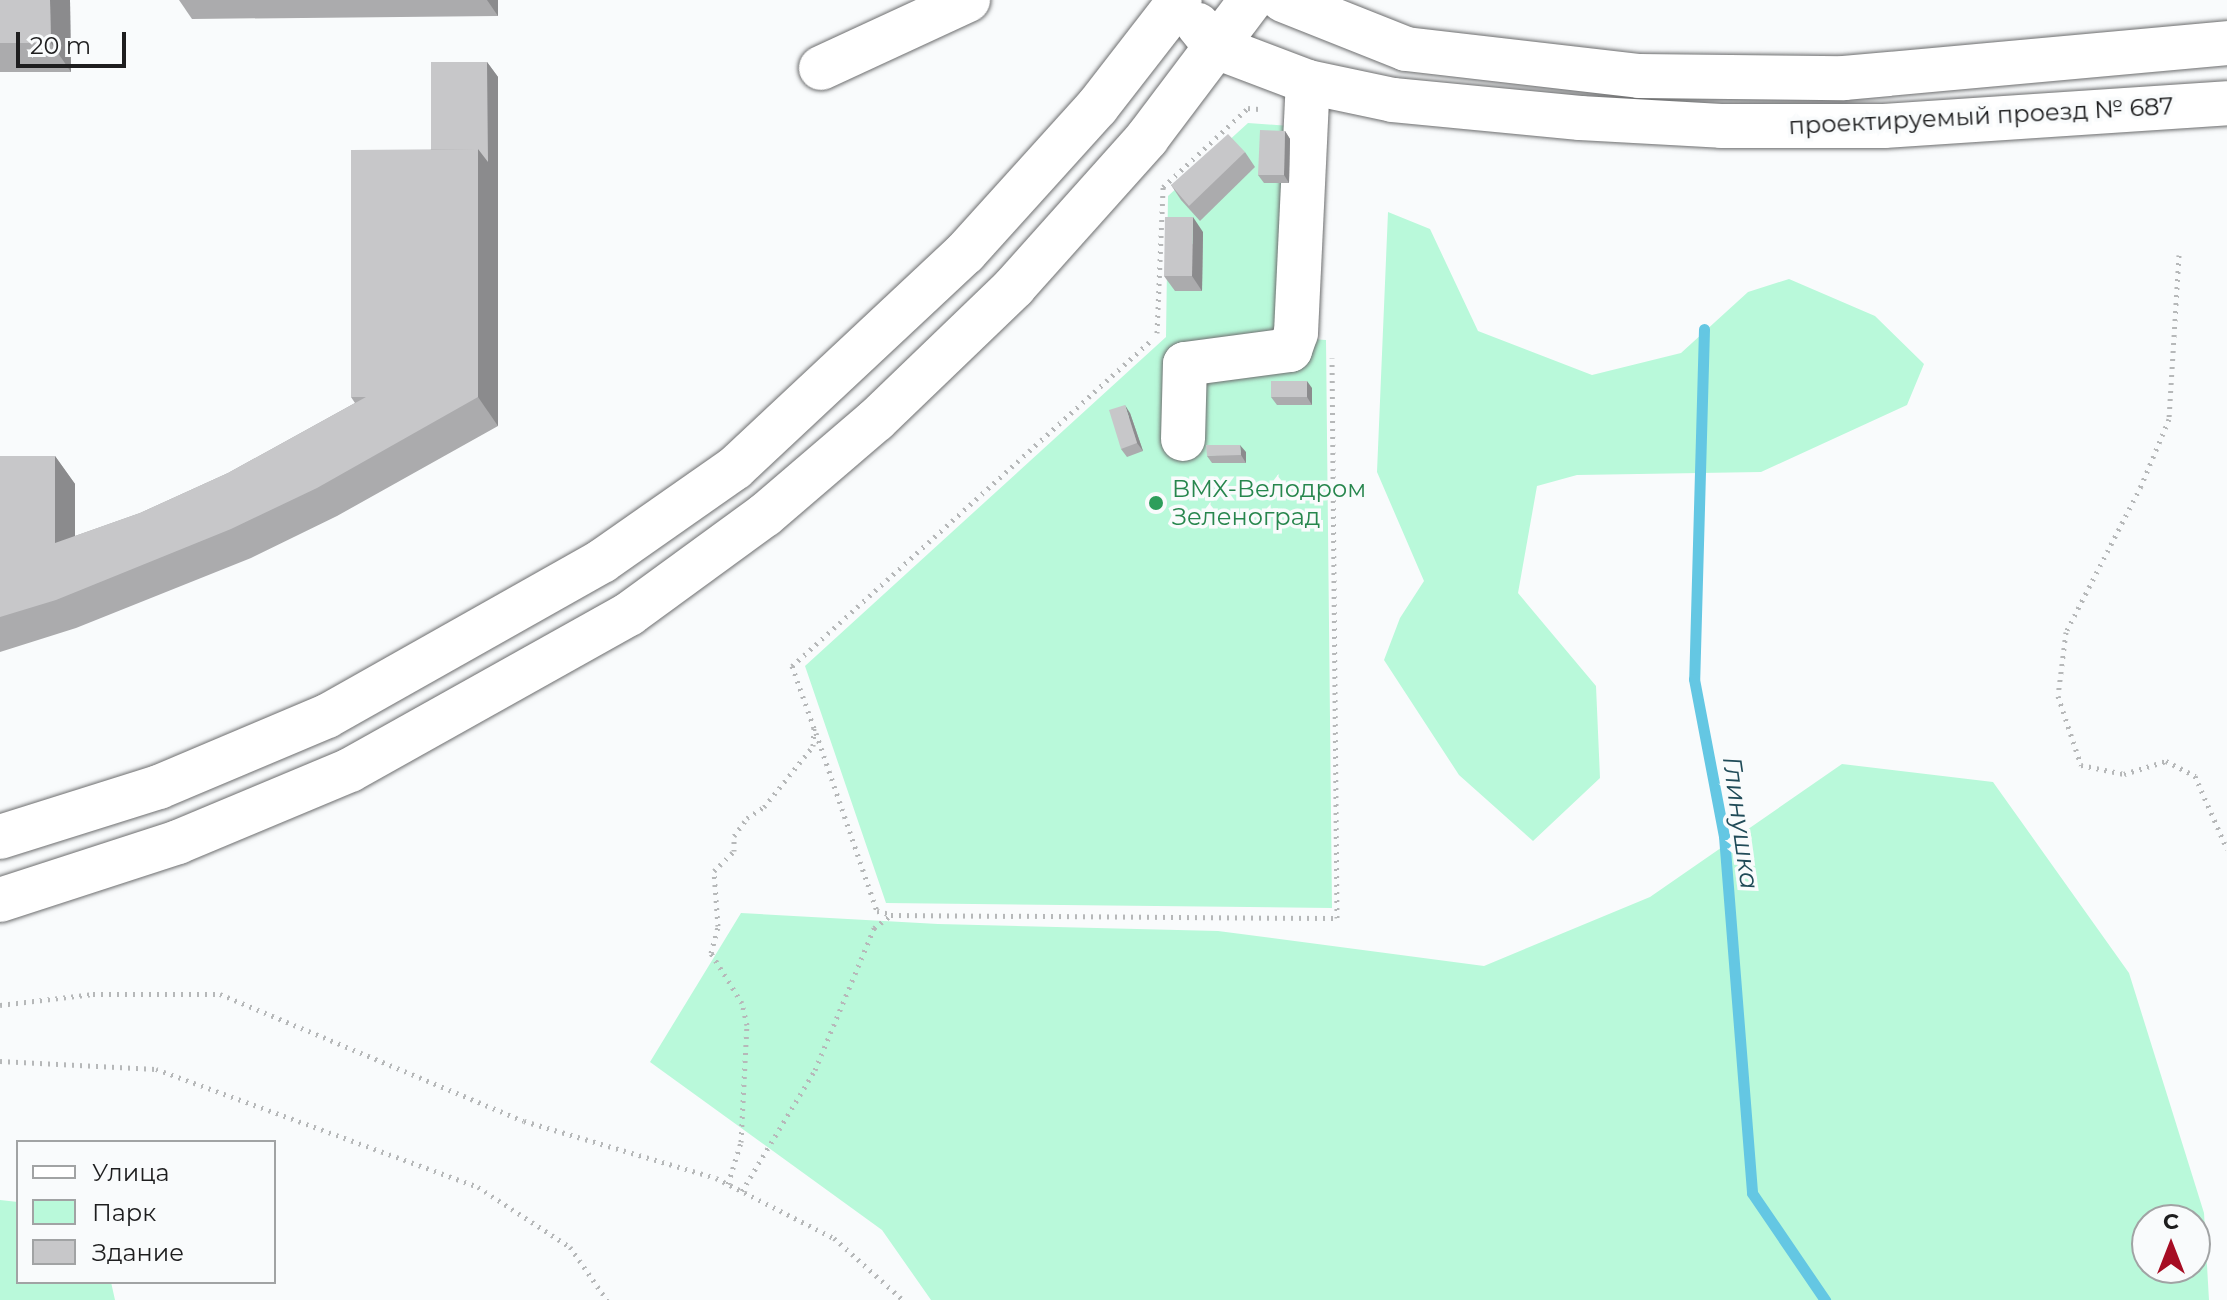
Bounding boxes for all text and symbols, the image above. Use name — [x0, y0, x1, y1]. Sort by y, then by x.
scale bar — [20, 16, 130, 66]
text: 20 m — [30, 31, 91, 60]
street label: проектируемый проезд № 687 — [1788, 92, 2174, 140]
place label: BMX-Велодром Зеленоград — [1172, 475, 1366, 531]
marker: BMX-Велодром Зеленоград — [1147, 494, 1165, 512]
water label: Глинушка — [1715, 755, 1765, 891]
legend — [16, 1140, 276, 1284]
text: Улица — [92, 1158, 170, 1187]
text: Парк — [92, 1198, 156, 1227]
north arrow — [2131, 1204, 2211, 1284]
text: С — [2163, 1208, 2179, 1235]
text: Здание — [92, 1238, 184, 1267]

